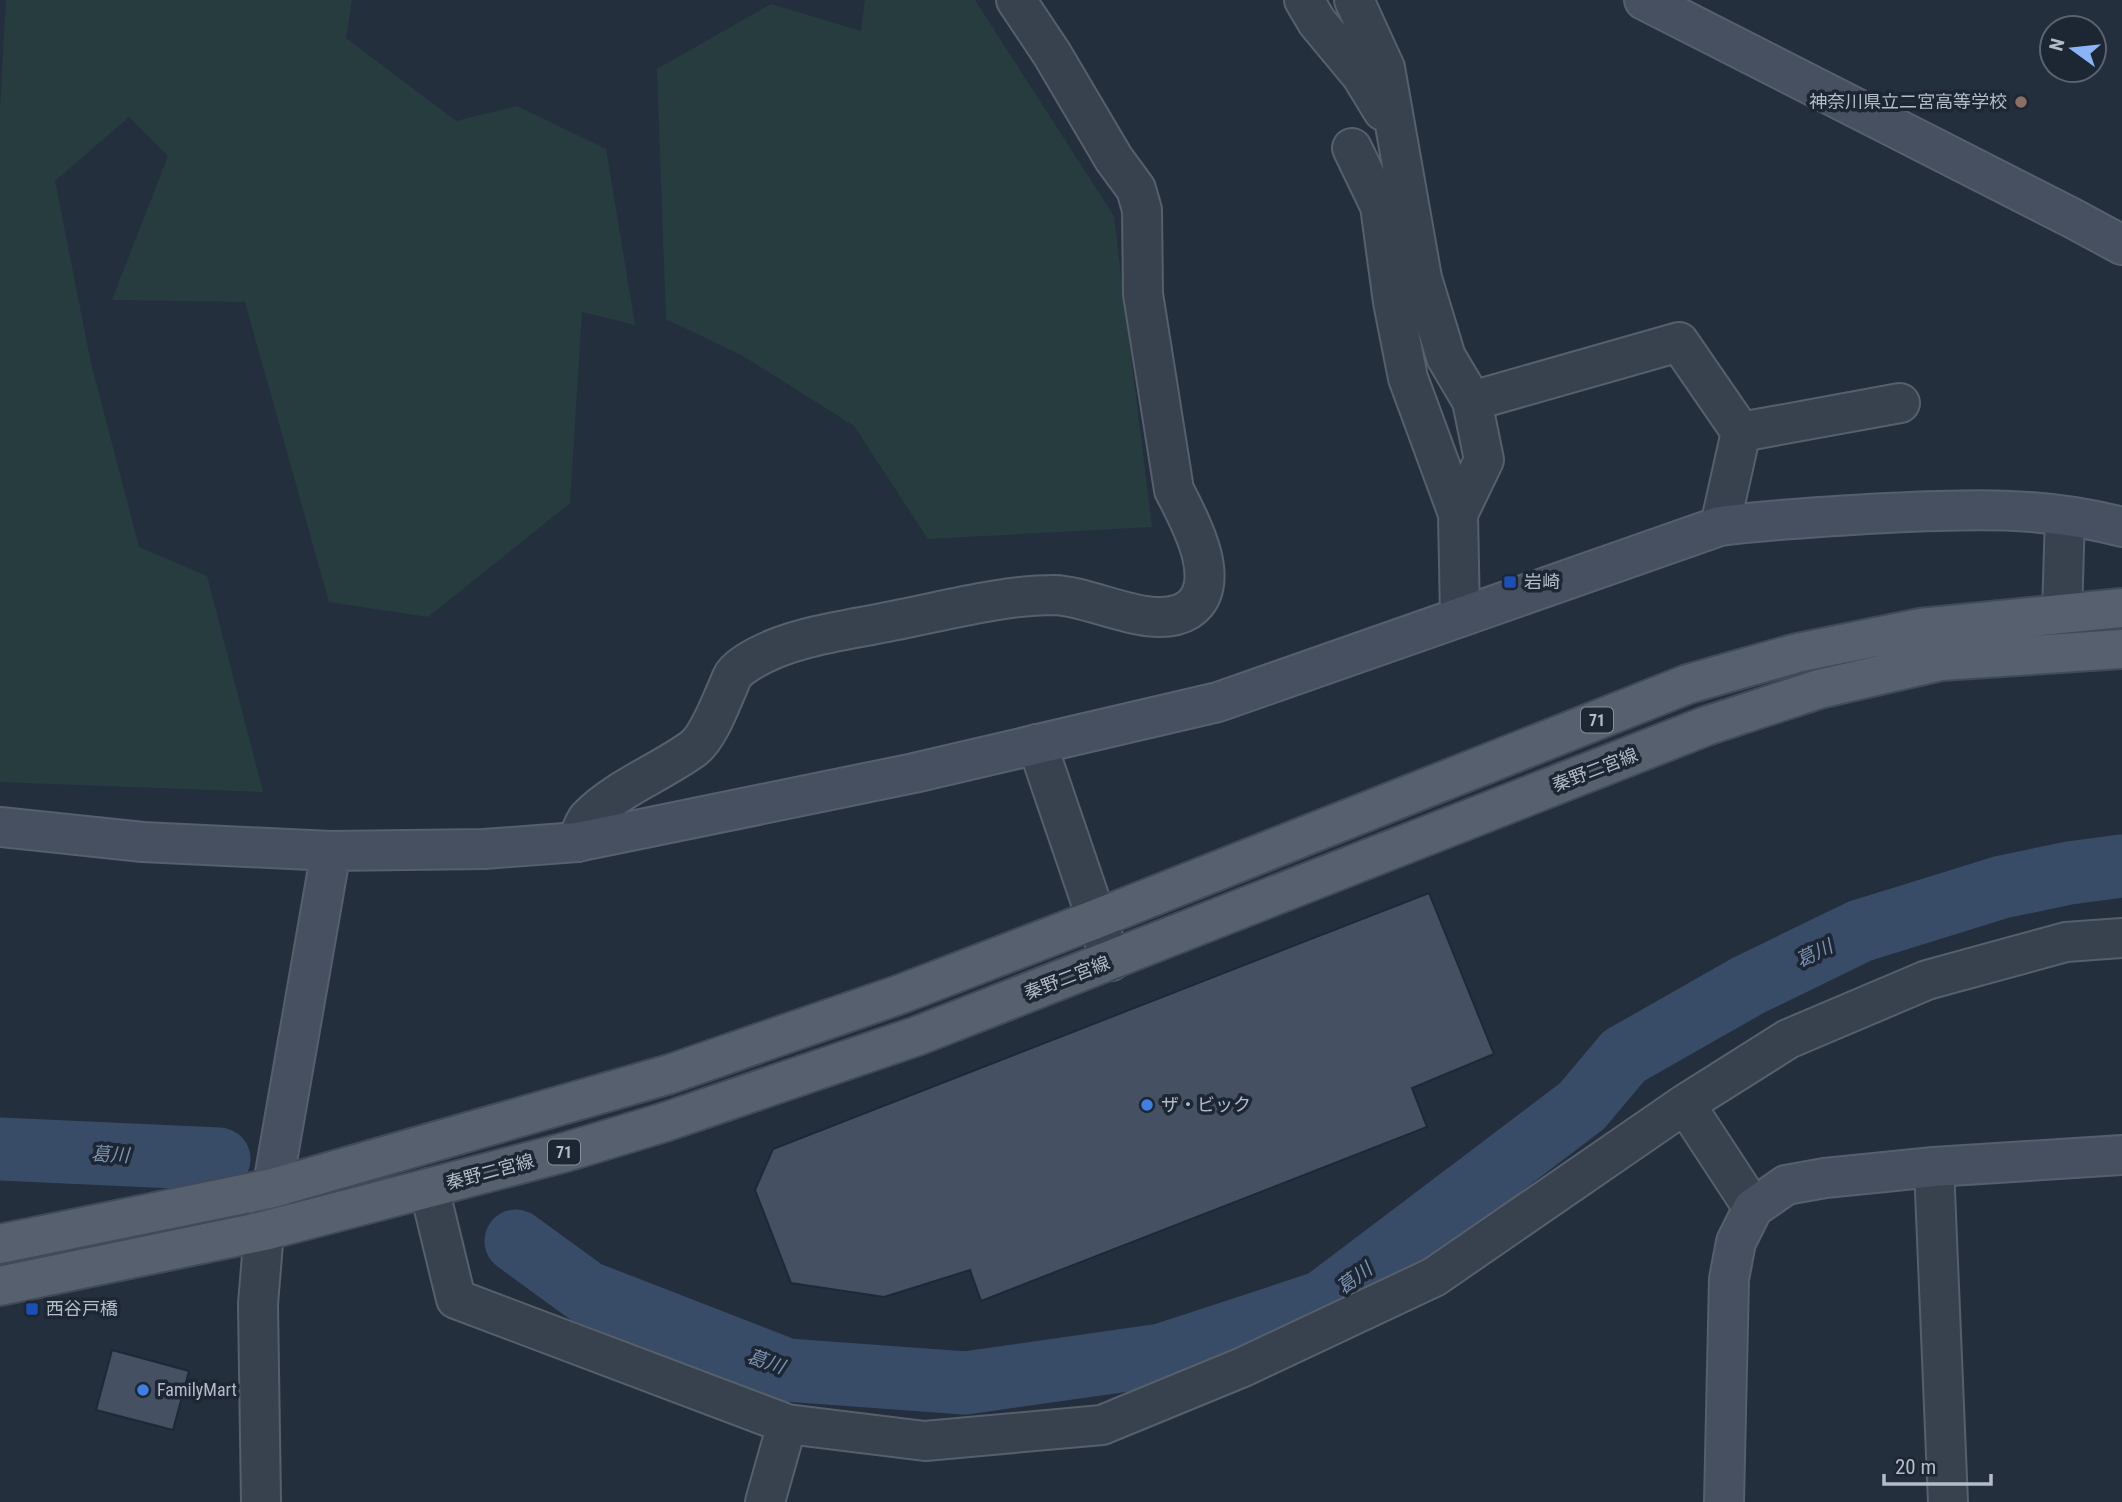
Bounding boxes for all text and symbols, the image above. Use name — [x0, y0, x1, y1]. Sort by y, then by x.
north arrow — [2038, 14, 2108, 84]
text: N — [2044, 36, 2070, 53]
place label: 神奈川県立二宮高等学校 — [1809, 91, 2007, 112]
marker: 神奈川県立二宮高等学校 — [2013, 94, 2029, 110]
place label: 岩崎 — [1524, 571, 1560, 592]
marker: 岩崎 — [1502, 574, 1518, 590]
road number: 71 — [1581, 708, 1613, 733]
street label: 秦野二宮線 — [1549, 744, 1641, 795]
water label: 葛川 — [1792, 934, 1838, 972]
street label: 秦野二宮線 — [1021, 952, 1113, 1003]
place label: ザ・ビック — [1161, 1094, 1251, 1115]
marker: ザ・ビック — [1139, 1097, 1155, 1113]
road number: 71 — [548, 1140, 580, 1164]
water label: 葛川 — [90, 1142, 132, 1167]
street label: 秦野二宮線 — [444, 1150, 536, 1193]
water label: 葛川 — [1332, 1257, 1378, 1299]
place label: 西谷戸橋 — [46, 1298, 118, 1319]
marker: 西谷戸橋 — [24, 1301, 40, 1317]
water label: 葛川 — [744, 1344, 789, 1379]
place label: FamilyMart — [157, 1379, 237, 1400]
marker: FamilyMart — [135, 1382, 151, 1398]
scale bar — [1884, 1442, 1991, 1486]
text: 20 m — [1895, 1455, 1936, 1479]

